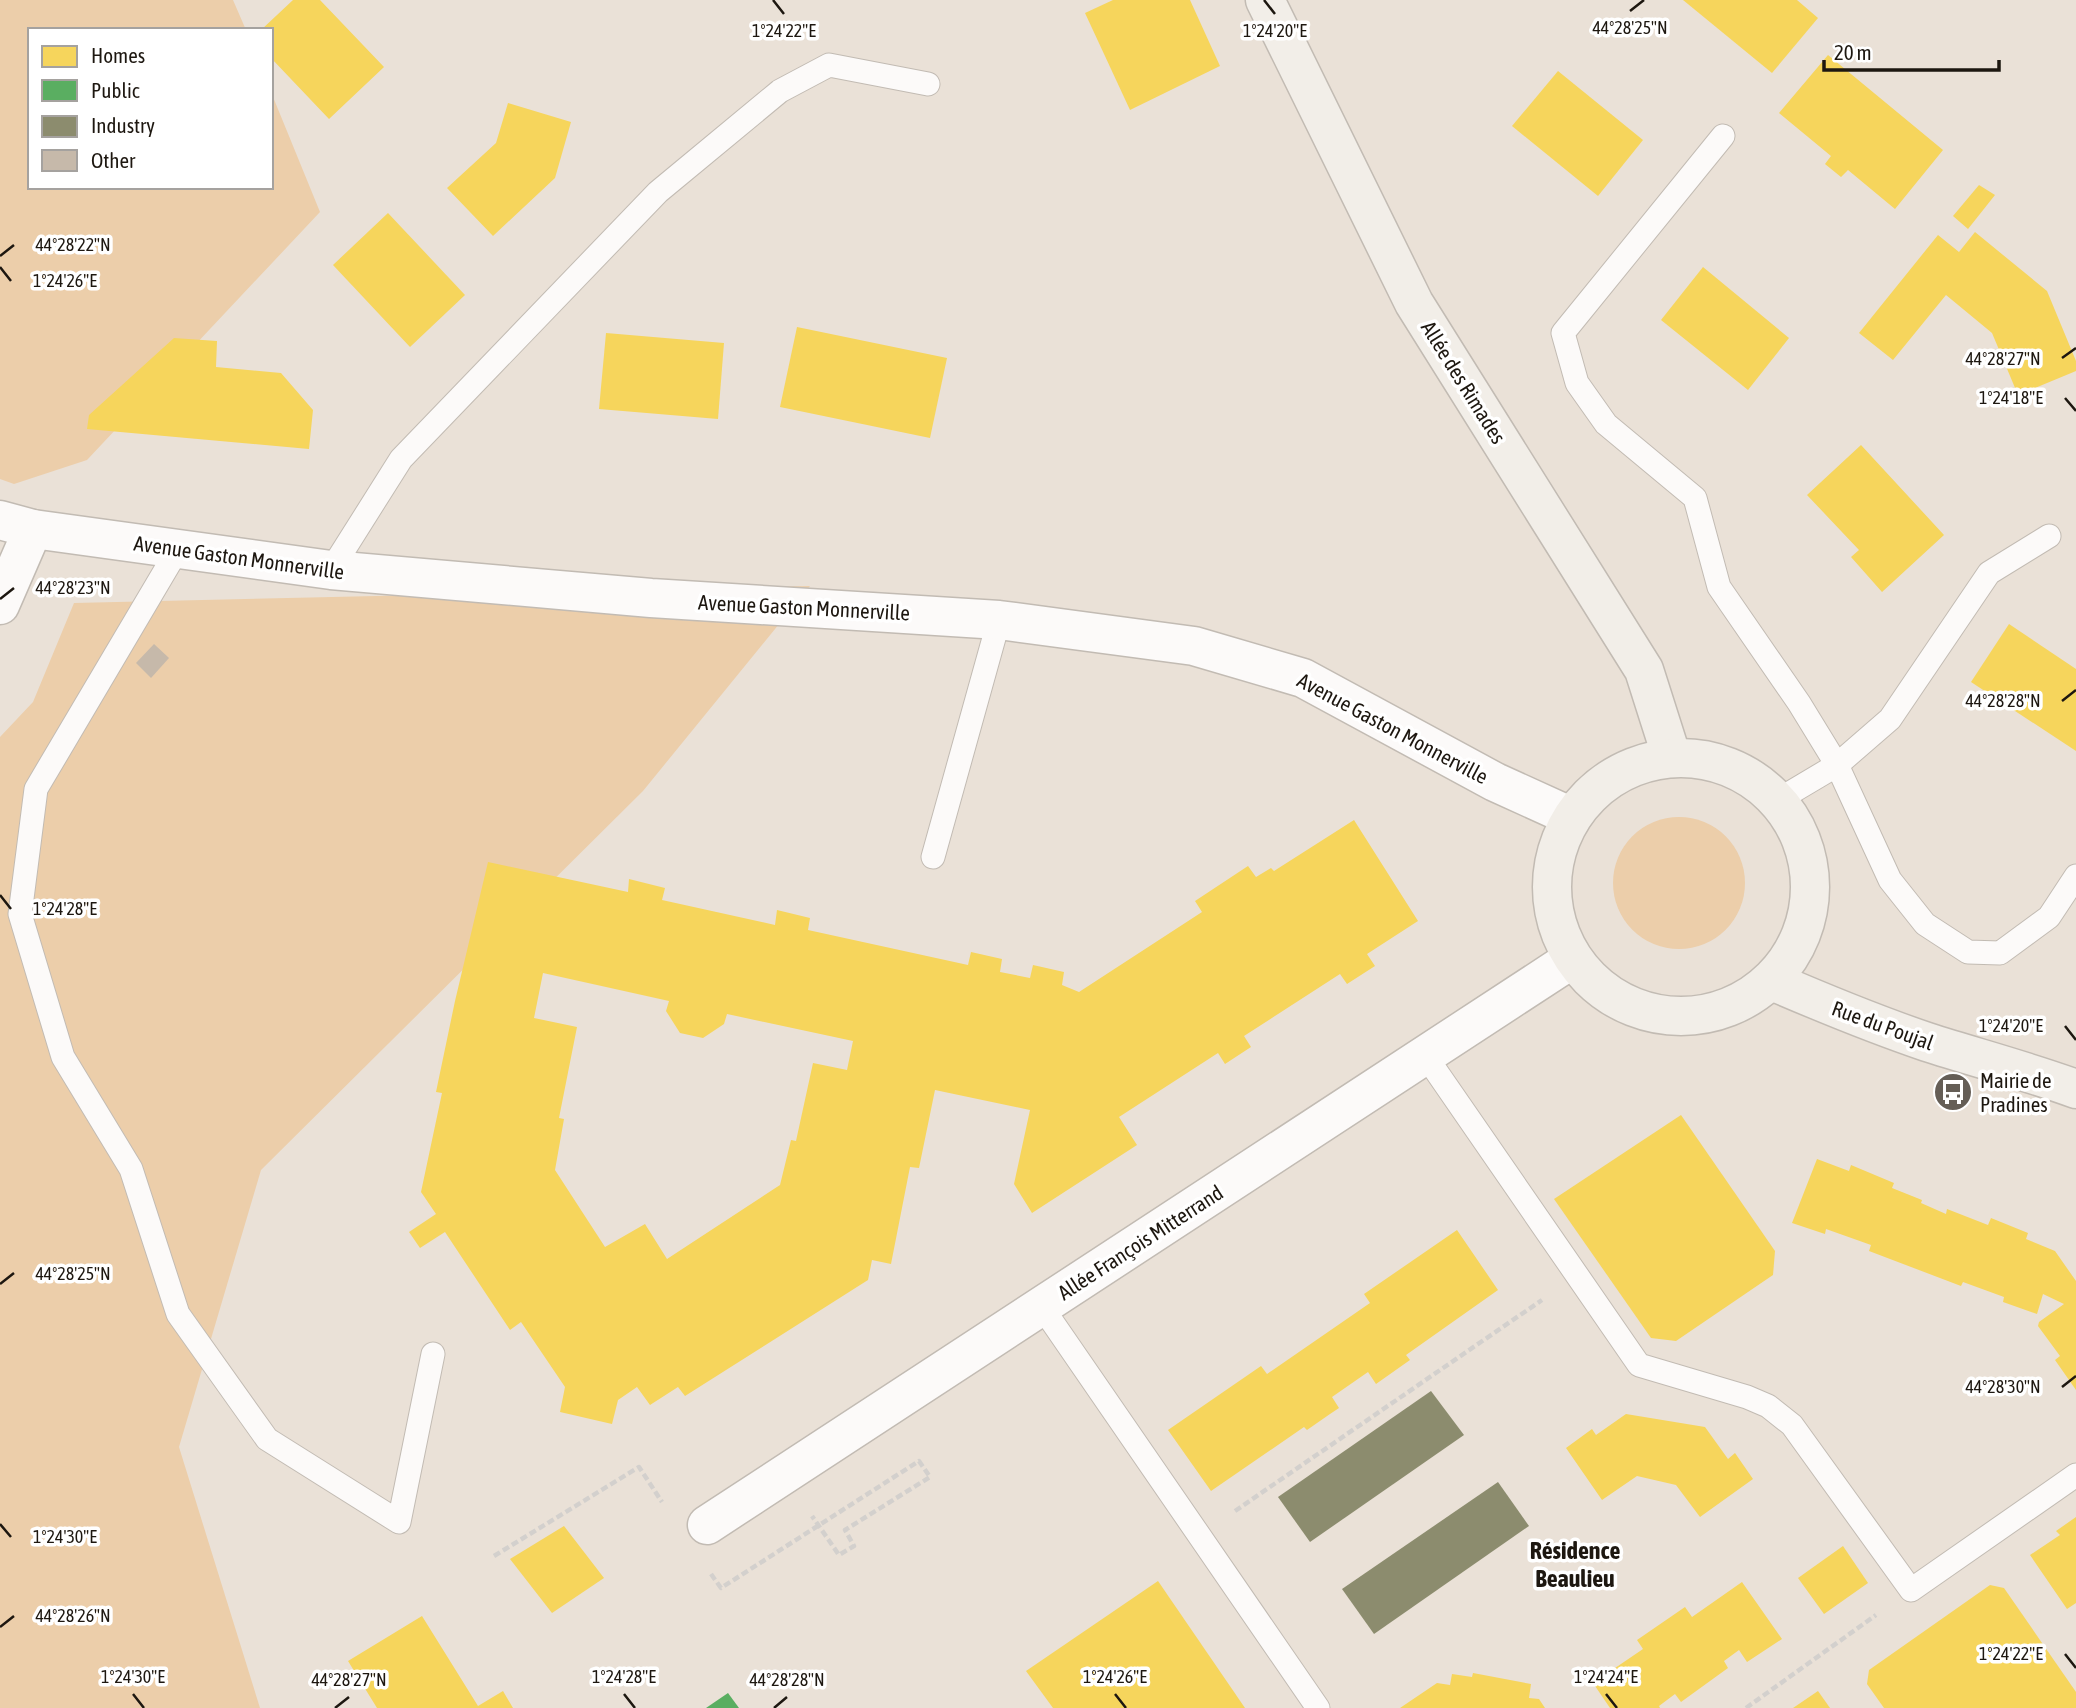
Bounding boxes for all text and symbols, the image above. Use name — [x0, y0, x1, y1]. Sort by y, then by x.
text: 44°28'25"N — [1592, 17, 1668, 38]
text: 1°24'22"E — [752, 20, 816, 41]
text: 1°24'20"E — [1243, 20, 1307, 41]
legend — [28, 28, 273, 189]
scale bar — [1824, 28, 1999, 72]
text: 20 m — [1834, 40, 1872, 64]
text: Homes — [91, 43, 145, 67]
text: Public — [91, 78, 140, 102]
text: Industry — [91, 113, 155, 137]
text: Other — [91, 148, 136, 172]
text: 44°28'22"N — [35, 234, 111, 255]
text: 1°24'26"E — [33, 270, 97, 291]
street label: Allée des Rimades — [1417, 316, 1511, 448]
text: 44°28'27"N — [1965, 348, 2041, 369]
text: 1°24'18"E — [1979, 387, 2043, 408]
street label: Avenue Gaston Monnerville — [132, 530, 346, 584]
text: 44°28'23"N — [35, 577, 111, 598]
street label: Avenue Gaston Monnerville — [697, 589, 911, 625]
street label: Avenue Gaston Monnerville — [1294, 668, 1492, 788]
text: 44°28'28"N — [1965, 690, 2041, 711]
text: 1°24'28"E — [33, 898, 97, 919]
street label: Rue du Poujal — [1829, 996, 1937, 1055]
text: 1°24'20"E — [1979, 1015, 2043, 1036]
place label: Mairie de Pradines — [1980, 1068, 2052, 1116]
bus stop icon: Mairie de Pradines — [1932, 1071, 1974, 1113]
street label: Allée François Mitterrand — [1053, 1180, 1227, 1304]
text: 44°28'25"N — [35, 1263, 111, 1284]
text: 44°28'30"N — [1965, 1376, 2041, 1397]
text: 1°24'30"E — [33, 1526, 97, 1547]
district label: Résidence Beaulieu — [1530, 1537, 1620, 1592]
text: 44°28'26"N — [35, 1605, 111, 1626]
text: 1°24'22"E — [1979, 1643, 2043, 1664]
text: 1°24'30"E — [101, 1666, 165, 1687]
text: 1°24'28"E — [592, 1666, 656, 1687]
text: 1°24'26"E — [1083, 1666, 1147, 1687]
text: 1°24'24"E — [1574, 1666, 1638, 1687]
text: 44°28'27"N — [311, 1669, 387, 1690]
text: 44°28'28"N — [749, 1669, 825, 1690]

